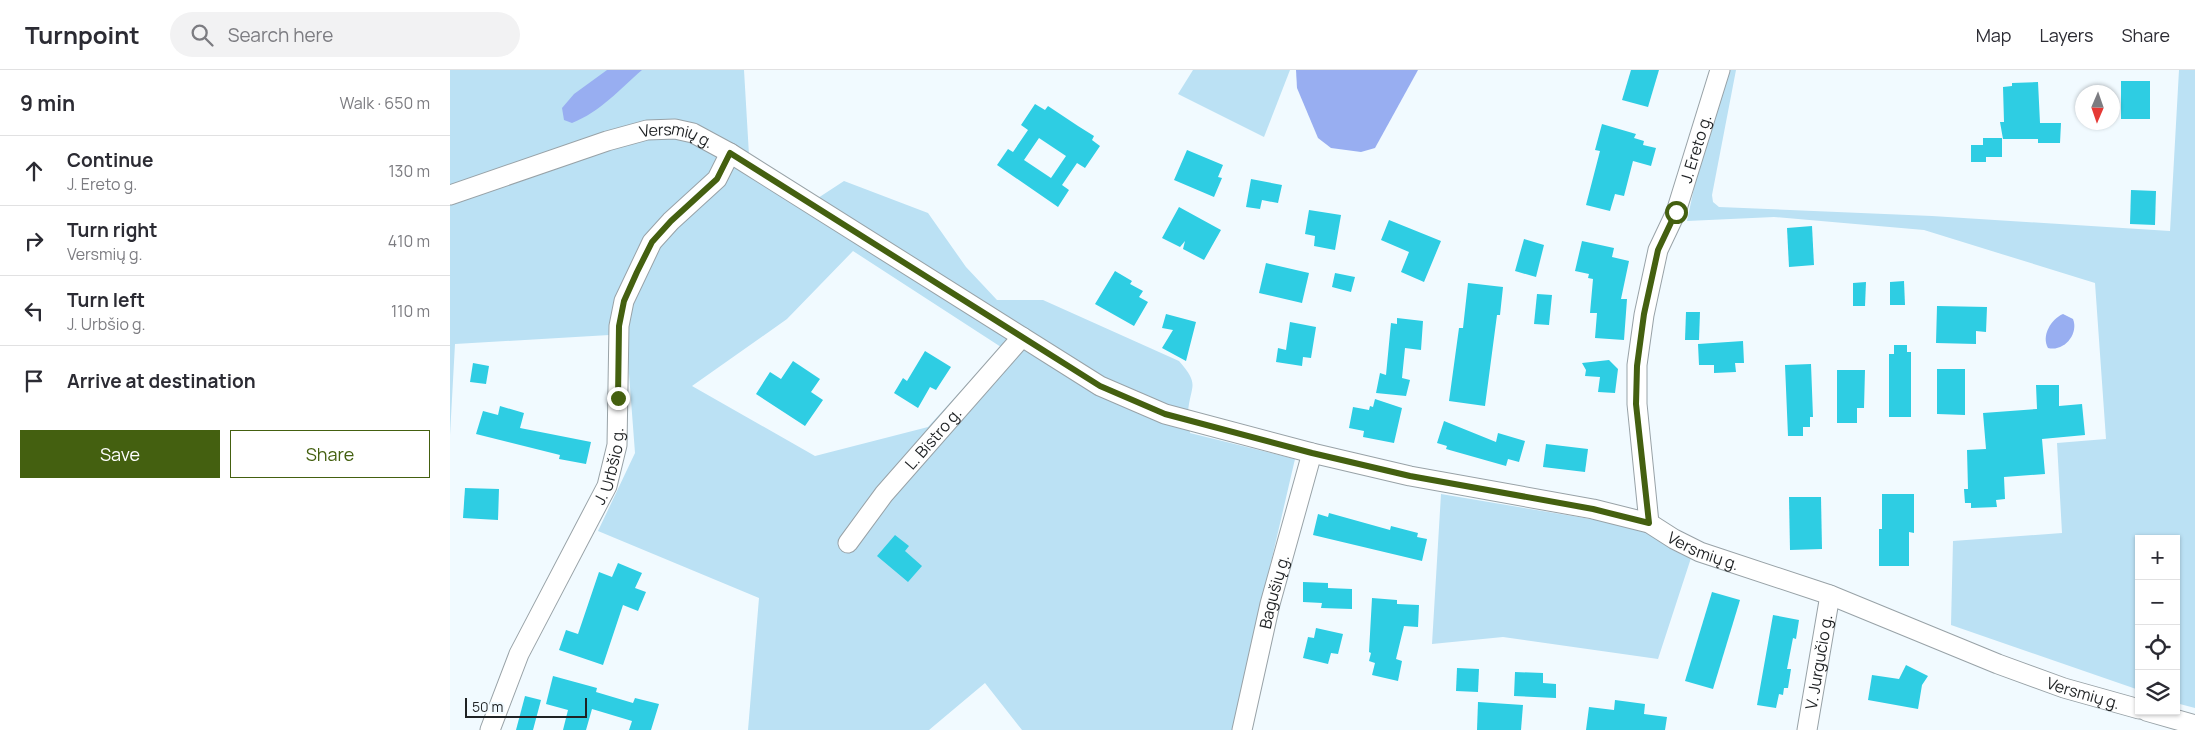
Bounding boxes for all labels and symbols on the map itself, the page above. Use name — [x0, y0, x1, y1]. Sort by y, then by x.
north arrow — [2075, 85, 2120, 130]
street label: J. Ereto g. — [1675, 112, 1717, 185]
street label: Versmių g. — [637, 118, 717, 153]
route start — [1665, 201, 1688, 224]
route end — [607, 387, 630, 410]
street label: L. Bistro g. — [900, 403, 966, 474]
street label: J. Urbšio g. — [588, 428, 628, 508]
street label: Versmių g. — [1663, 527, 1742, 575]
street label: Bagušių g. — [1254, 552, 1294, 631]
street label: V. Jurgučio g. — [1800, 613, 1837, 711]
street label: Versmių g. — [2044, 672, 2123, 714]
scale bar — [465, 695, 588, 718]

